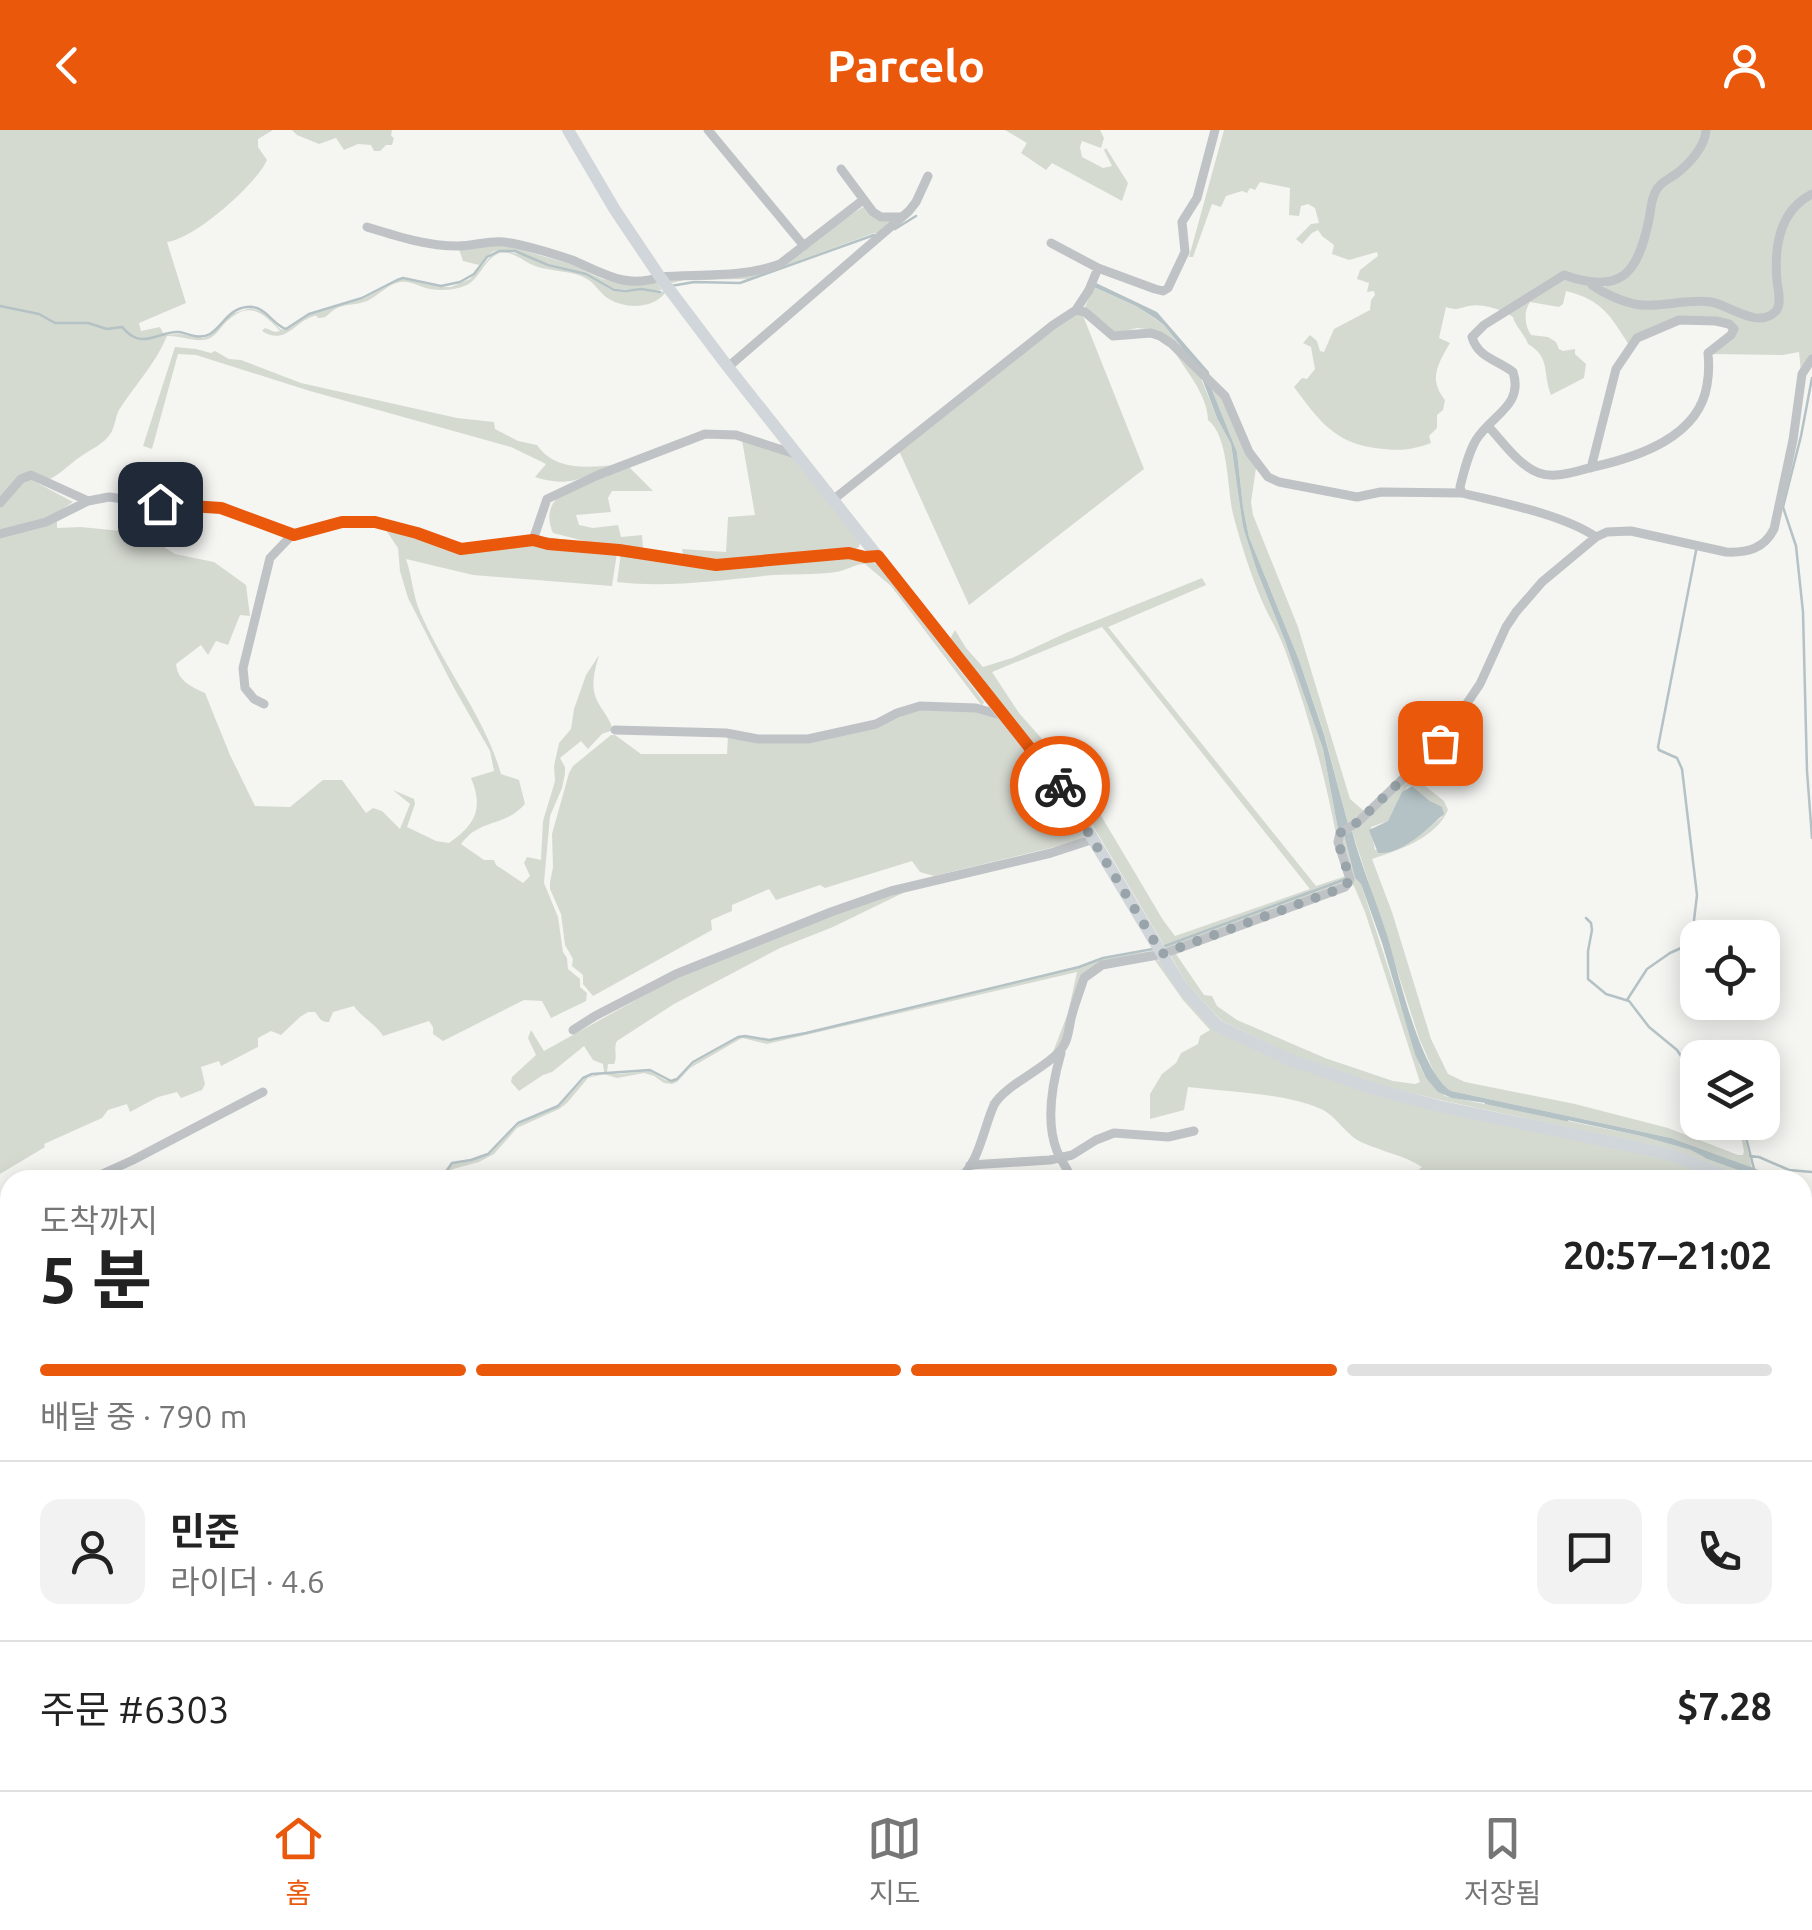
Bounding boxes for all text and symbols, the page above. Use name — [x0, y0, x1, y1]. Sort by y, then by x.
icon: back — [40, 38, 95, 93]
icon: person — [1717, 38, 1772, 93]
text: Parcelo — [827, 40, 985, 91]
pin — [118, 462, 203, 547]
icon: home — [133, 477, 188, 532]
pin — [1398, 701, 1483, 786]
icon: bag — [1413, 716, 1468, 771]
courier — [1010, 736, 1110, 836]
icon: bike — [1033, 759, 1088, 814]
map controls — [1680, 920, 1780, 1140]
button: locate — [1680, 920, 1780, 1020]
button: layers — [1680, 1040, 1780, 1140]
text: 도착까지 — [40, 1202, 158, 1238]
text: 20:57–21:02 — [1563, 1234, 1772, 1276]
text: 5 분 — [40, 1242, 152, 1315]
text: 배달 중 · 790 m — [40, 1398, 247, 1434]
button: person — [40, 1499, 145, 1604]
button: chat — [1537, 1499, 1642, 1604]
button: phone — [1667, 1499, 1772, 1604]
text: 민준 — [170, 1510, 240, 1552]
text: 라이더 · 4.6 — [170, 1563, 325, 1599]
text: $7.28 — [1677, 1685, 1772, 1727]
text: 주문 #6303 — [40, 1688, 229, 1730]
tab: 홈 — [271, 1811, 326, 1911]
tab: 지도 — [867, 1811, 922, 1911]
tab: 저장됨 — [1464, 1811, 1541, 1911]

